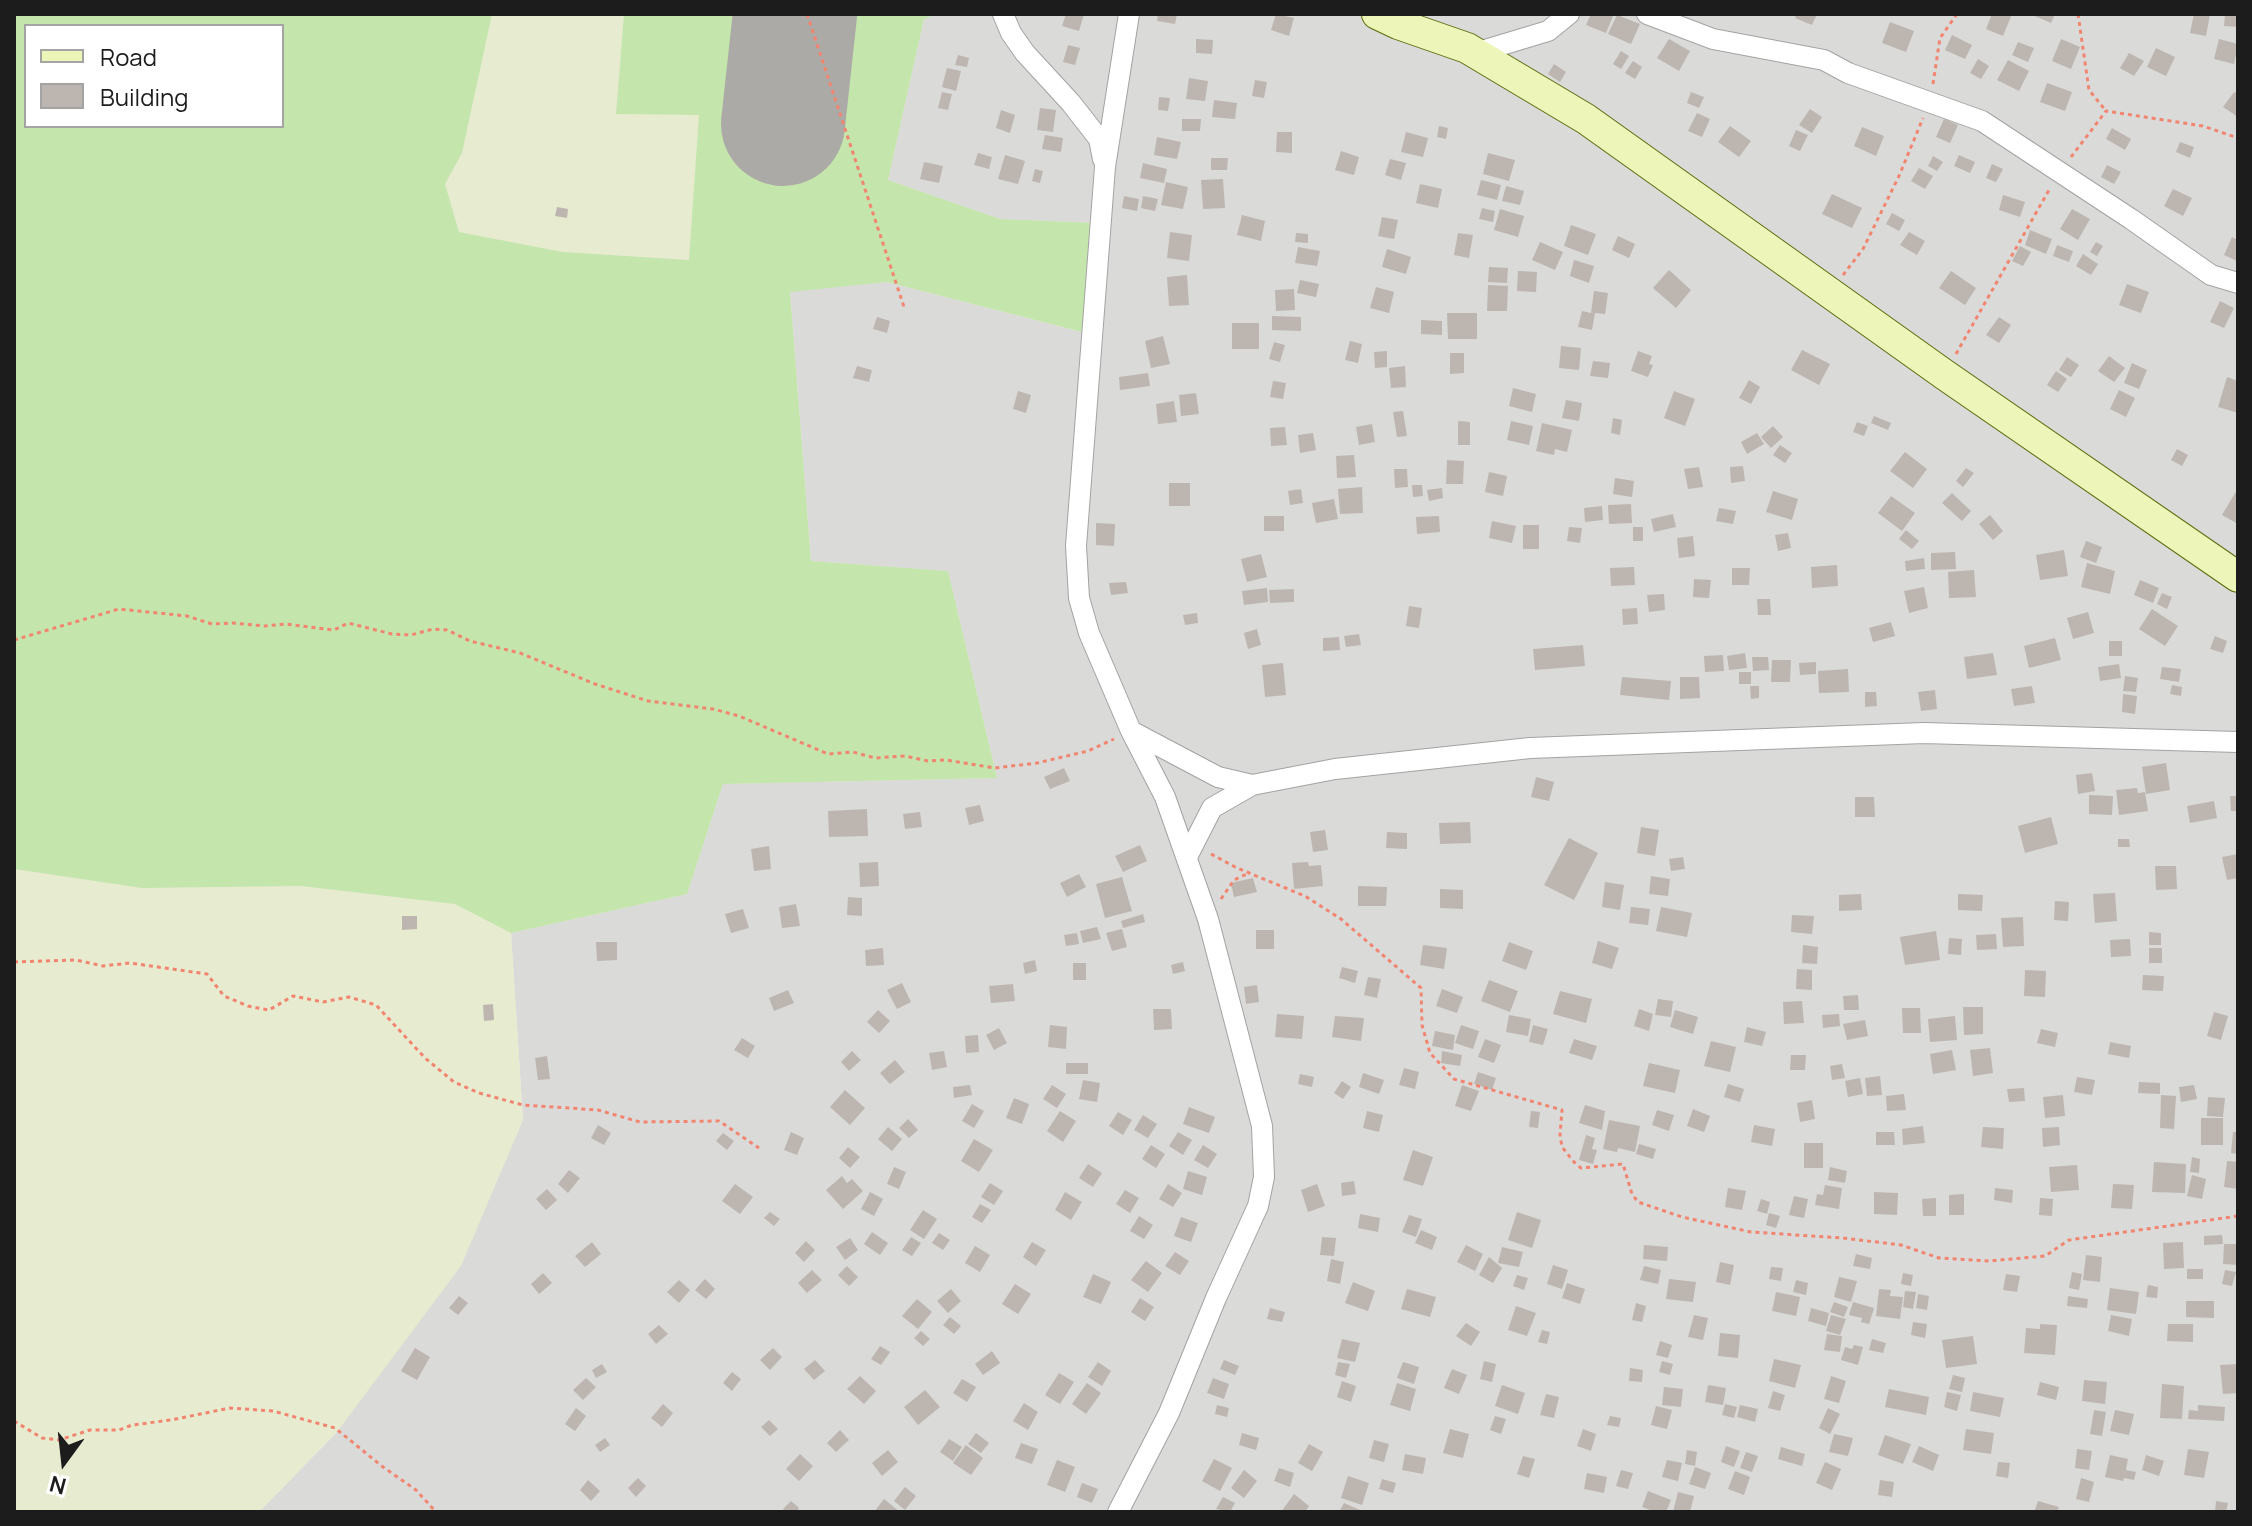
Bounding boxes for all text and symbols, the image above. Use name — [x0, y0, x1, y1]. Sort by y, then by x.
legend — [24, 24, 284, 128]
text: Road — [100, 40, 157, 73]
text: Building — [100, 80, 188, 113]
north arrow — [24, 1422, 104, 1502]
text: N — [46, 1469, 69, 1502]

